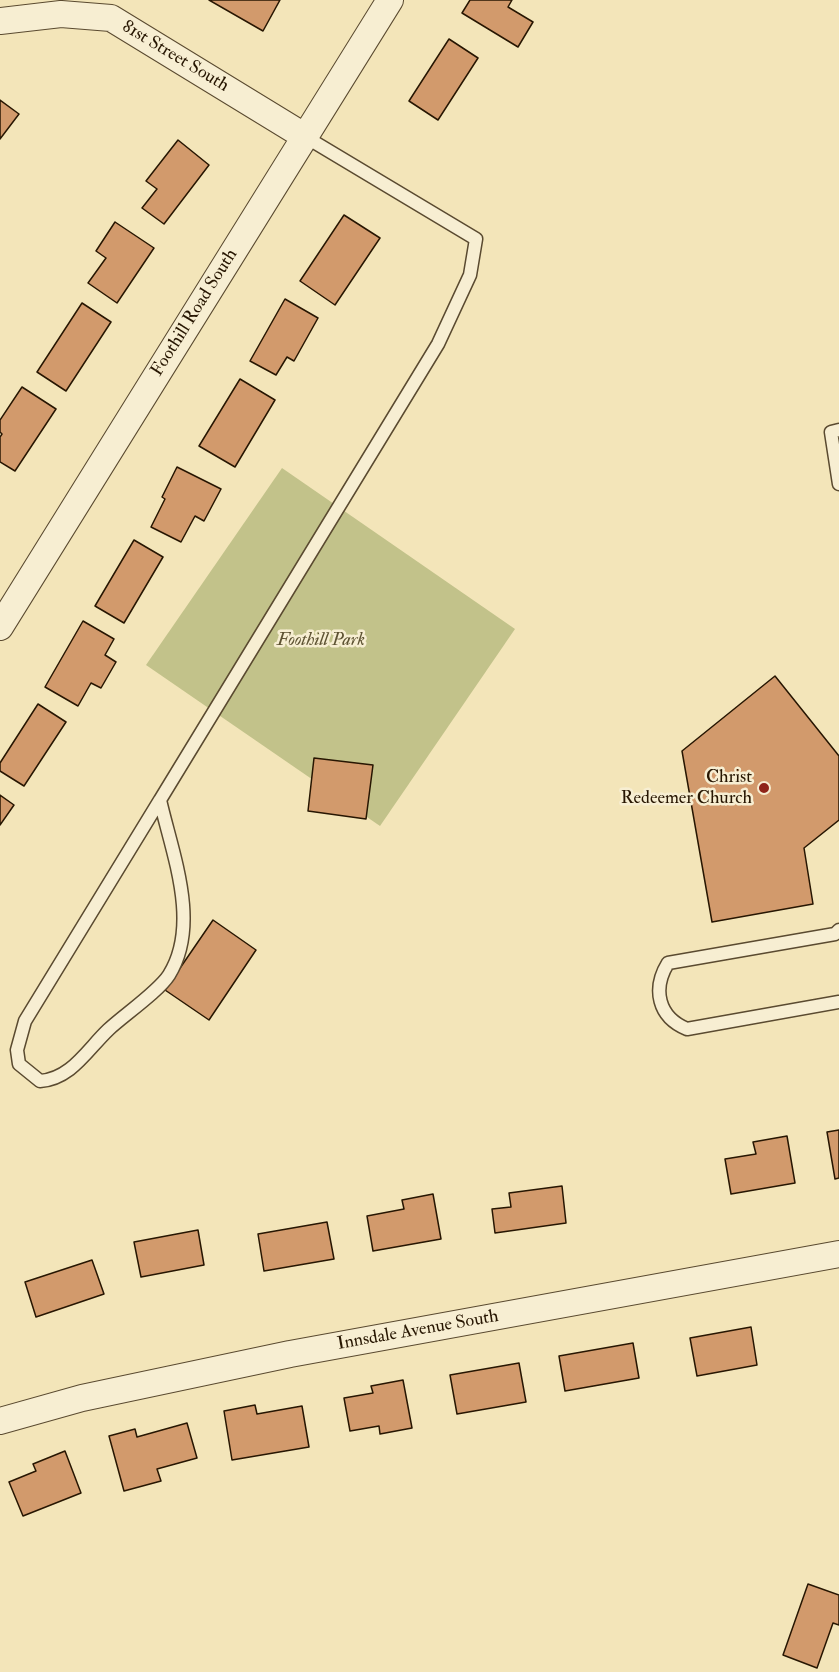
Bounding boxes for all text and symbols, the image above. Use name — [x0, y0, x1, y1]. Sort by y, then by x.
street label: 81st Street South — [118, 17, 232, 97]
street label: Foothill Road South — [147, 245, 243, 381]
park label: Foothill Park — [277, 630, 365, 652]
place label: Christ Redeemer Church — [621, 767, 752, 810]
marker: Christ Redeemer Church — [757, 781, 771, 795]
street label: Innsdale Avenue South — [336, 1306, 500, 1356]

